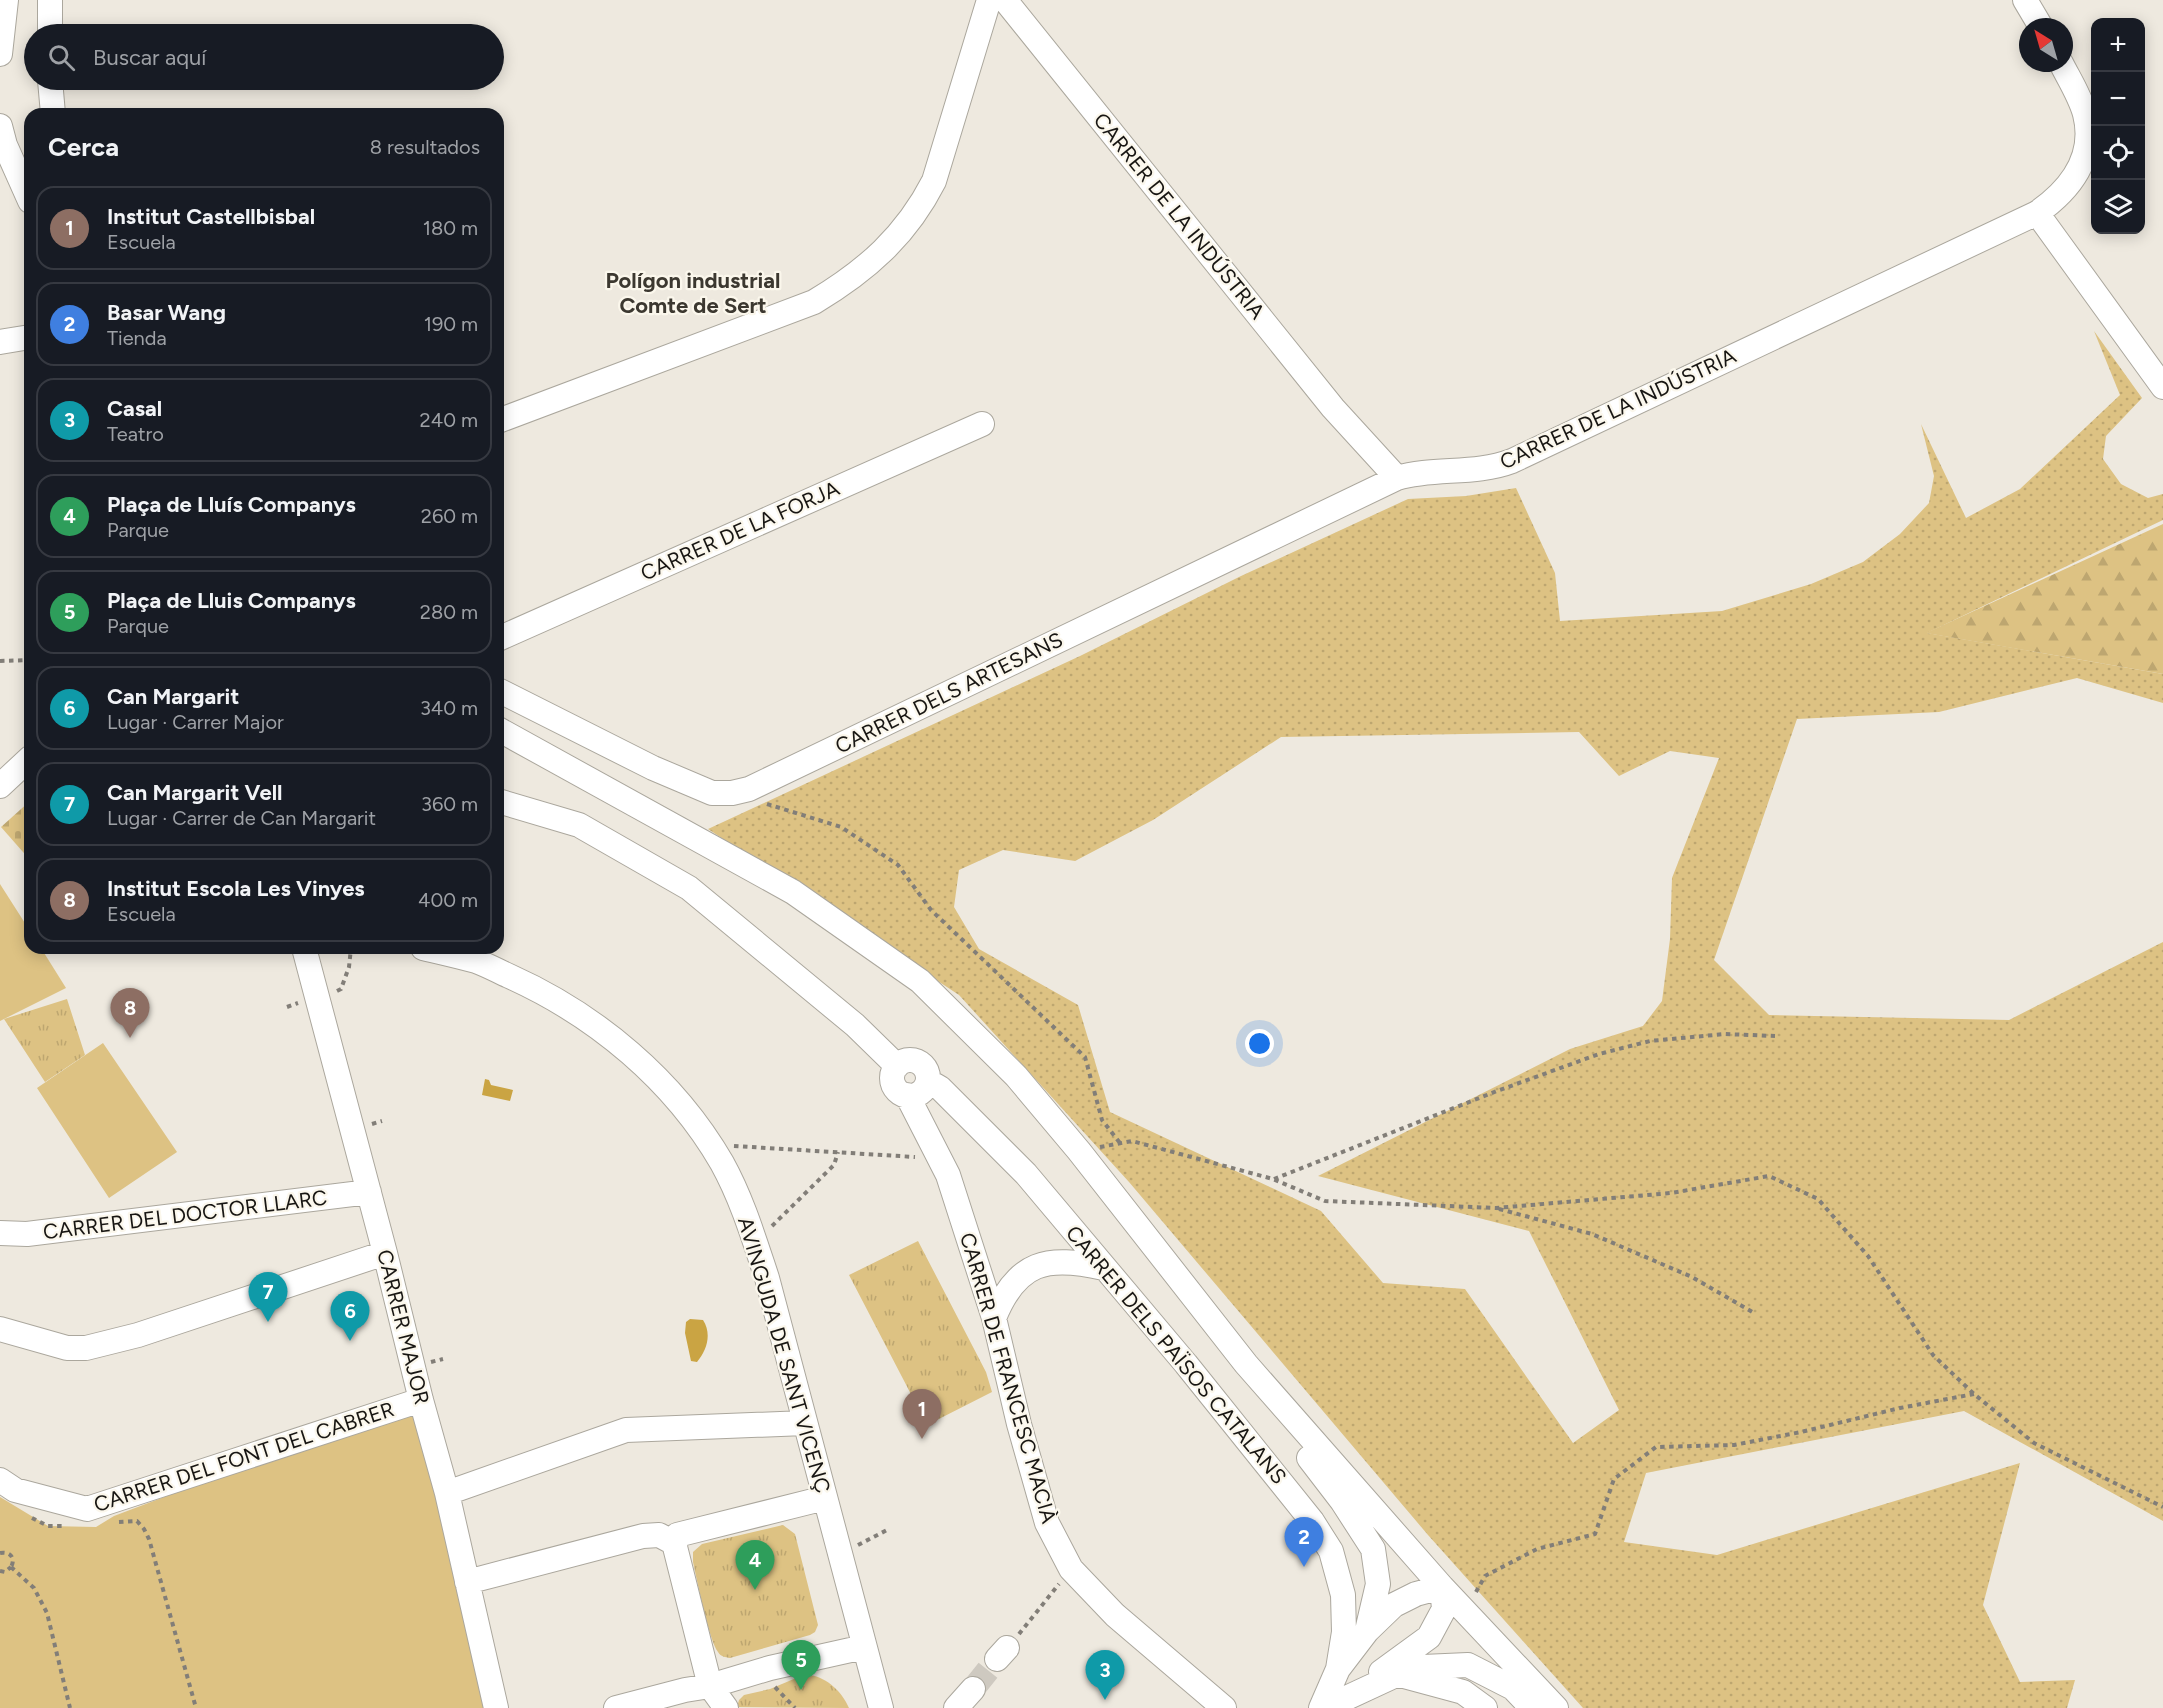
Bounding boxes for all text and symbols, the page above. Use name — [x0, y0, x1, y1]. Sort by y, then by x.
north arrow — [2019, 18, 2073, 72]
map controls — [2091, 18, 2145, 234]
button: + — [2091, 18, 2145, 72]
search box — [24, 24, 504, 90]
icon: search — [45, 41, 78, 74]
text: Buscar aquí — [93, 44, 206, 71]
button: − — [2091, 72, 2145, 126]
street label: CARRER DE LA INDÚSTRIA — [1089, 108, 1270, 324]
button: locate — [2091, 126, 2145, 180]
text: Cerca — [48, 131, 119, 163]
text: 8 resultados — [370, 135, 480, 159]
button: layers — [2091, 180, 2145, 234]
text: Institut Castellbisbal — [107, 203, 315, 230]
text: 1 — [65, 216, 74, 240]
text: 180 m — [423, 216, 478, 240]
text: Escuela — [107, 230, 176, 254]
district label: Polígon industrial Comte de Sert — [606, 267, 780, 319]
text: Basar Wang — [107, 299, 226, 326]
text: 2 — [64, 312, 75, 336]
text: 190 m — [424, 312, 478, 336]
text: Tienda — [107, 326, 167, 350]
street label: CARRER DE LA INDÚSTRIA — [1496, 343, 1740, 474]
text: Casal — [107, 395, 162, 422]
text: 3 — [64, 408, 75, 432]
text: 240 m — [420, 408, 478, 432]
text: Teatro — [107, 422, 164, 446]
street label: CARRER DE LA FORJA — [637, 475, 843, 586]
text: Plaça de Lluís Companys — [107, 491, 356, 518]
text: 4 — [63, 504, 76, 528]
text: 260 m — [421, 504, 478, 528]
text: Parque — [107, 518, 169, 542]
text: Plaça de Lluis Companys — [107, 587, 356, 614]
text: 5 — [64, 600, 75, 624]
text: 280 m — [420, 600, 478, 624]
text: Parque — [107, 614, 169, 638]
street label: CARRER DELS ARTESANS — [831, 627, 1067, 759]
text: Can Margarit — [107, 683, 239, 710]
text: 6 — [64, 696, 75, 720]
text: 340 m — [420, 696, 478, 720]
text: Lugar · Carrer Major — [107, 710, 284, 734]
text: Can Margarit Vell — [107, 779, 282, 806]
text: 7 — [64, 792, 75, 816]
text: 360 m — [421, 792, 478, 816]
text: Lugar · Carrer de Can Margarit — [107, 806, 376, 830]
text: Institut Escola Les Vinyes — [107, 875, 365, 902]
text: 8 — [63, 888, 76, 912]
text: 400 m — [418, 888, 478, 912]
text: Escuela — [107, 902, 176, 926]
pin: 8 — [110, 988, 150, 1038]
your location — [1245, 1029, 1274, 1058]
street label: CARRER DEL DOCTOR LLARC — [42, 1185, 328, 1244]
street label: AVINGUDA DE SANT VICENÇ — [733, 1214, 836, 1496]
street label: CARRER DELS PAÏSOS CATALANS — [1061, 1220, 1292, 1489]
street label: CARRER DE FRANCESC MACIÀ — [955, 1230, 1062, 1526]
street label: CARRER MAJOR — [372, 1247, 435, 1407]
pin: 7 — [248, 1272, 288, 1322]
pin: 6 — [330, 1292, 370, 1341]
pin: 1 — [902, 1390, 942, 1439]
street label: CARRER DEL FONT DEL CABRER — [91, 1396, 397, 1517]
pin: 2 — [1284, 1518, 1324, 1567]
pin: 4 — [736, 1540, 774, 1590]
pin: 5 — [782, 1640, 820, 1690]
pin: 3 — [1086, 1650, 1124, 1700]

